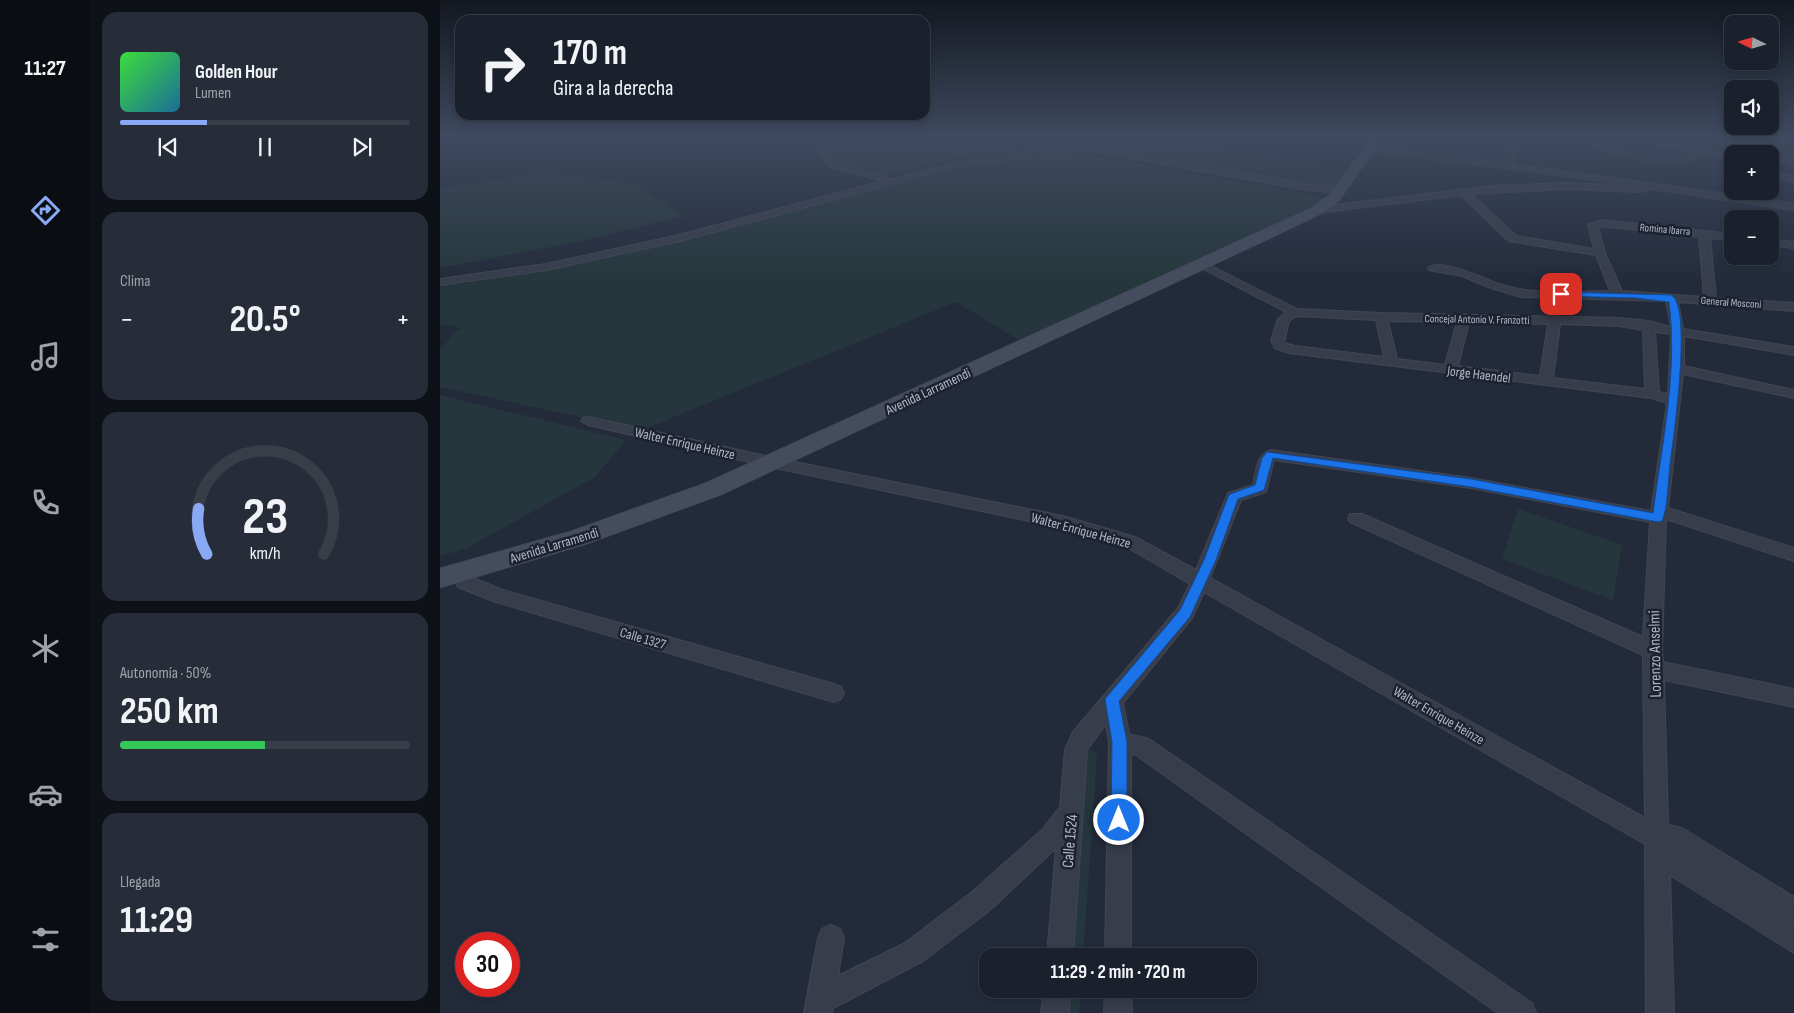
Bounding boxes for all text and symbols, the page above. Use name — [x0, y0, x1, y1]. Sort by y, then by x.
north arrow — [1724, 15, 1779, 70]
map controls — [1724, 15, 1779, 265]
text: 170 m — [553, 32, 627, 75]
icon: right — [470, 35, 535, 100]
text: 11:27 — [24, 55, 66, 82]
text: Golden Hour — [195, 61, 278, 84]
text: Gira a la derecha — [553, 75, 674, 102]
button: sound — [1724, 80, 1779, 135]
text: Lumen — [195, 84, 231, 103]
icon: previous — [154, 133, 182, 161]
icon: pause — [251, 133, 279, 161]
icon: next — [348, 133, 376, 161]
button: + — [1724, 145, 1779, 200]
icon: directions — [28, 193, 63, 228]
button: − — [1724, 210, 1779, 265]
street label: Romina Ibarra — [1639, 221, 1691, 238]
text: Clima — [120, 272, 150, 291]
pin — [1540, 273, 1582, 315]
icon: arrive — [1547, 280, 1575, 308]
street label: General Mosconi — [1700, 294, 1762, 311]
text: 20.5° — [229, 297, 301, 342]
text: − — [120, 303, 134, 336]
text: + — [396, 303, 410, 336]
street label: Concejal Antonio V. Franzotti — [1424, 312, 1530, 327]
icon: music — [28, 339, 63, 374]
street label: Jorge Haendel — [1445, 362, 1512, 387]
street label: Avenida Larramendi — [882, 364, 973, 419]
street label: Walter Enrique Heinze — [633, 424, 737, 463]
icon: phone — [28, 485, 63, 520]
text: 23 — [242, 486, 288, 549]
street label: Walter Enrique Heinze — [1029, 509, 1133, 552]
street label: Avenida Larramendi — [507, 524, 600, 567]
text: km/h — [250, 543, 280, 564]
street label: Lorenzo Anselmi — [1645, 610, 1666, 698]
street label: Calle 1327 — [618, 624, 668, 653]
icon: climate — [28, 631, 63, 666]
text: Autonomía · 50% — [120, 664, 211, 683]
street label: Walter Enrique Heinze — [1390, 682, 1487, 748]
text: 250 km — [120, 689, 219, 734]
icon: car — [28, 777, 63, 812]
position arrow — [1092, 793, 1144, 845]
street label: Calle 1524 — [1059, 813, 1082, 869]
text: Llegada — [120, 873, 161, 892]
text: 11:29 — [120, 898, 193, 943]
icon: filters — [28, 922, 63, 957]
speed limit sign: 30 — [455, 932, 520, 997]
text: 11:29 · 2 min · 720 m — [1051, 961, 1185, 984]

